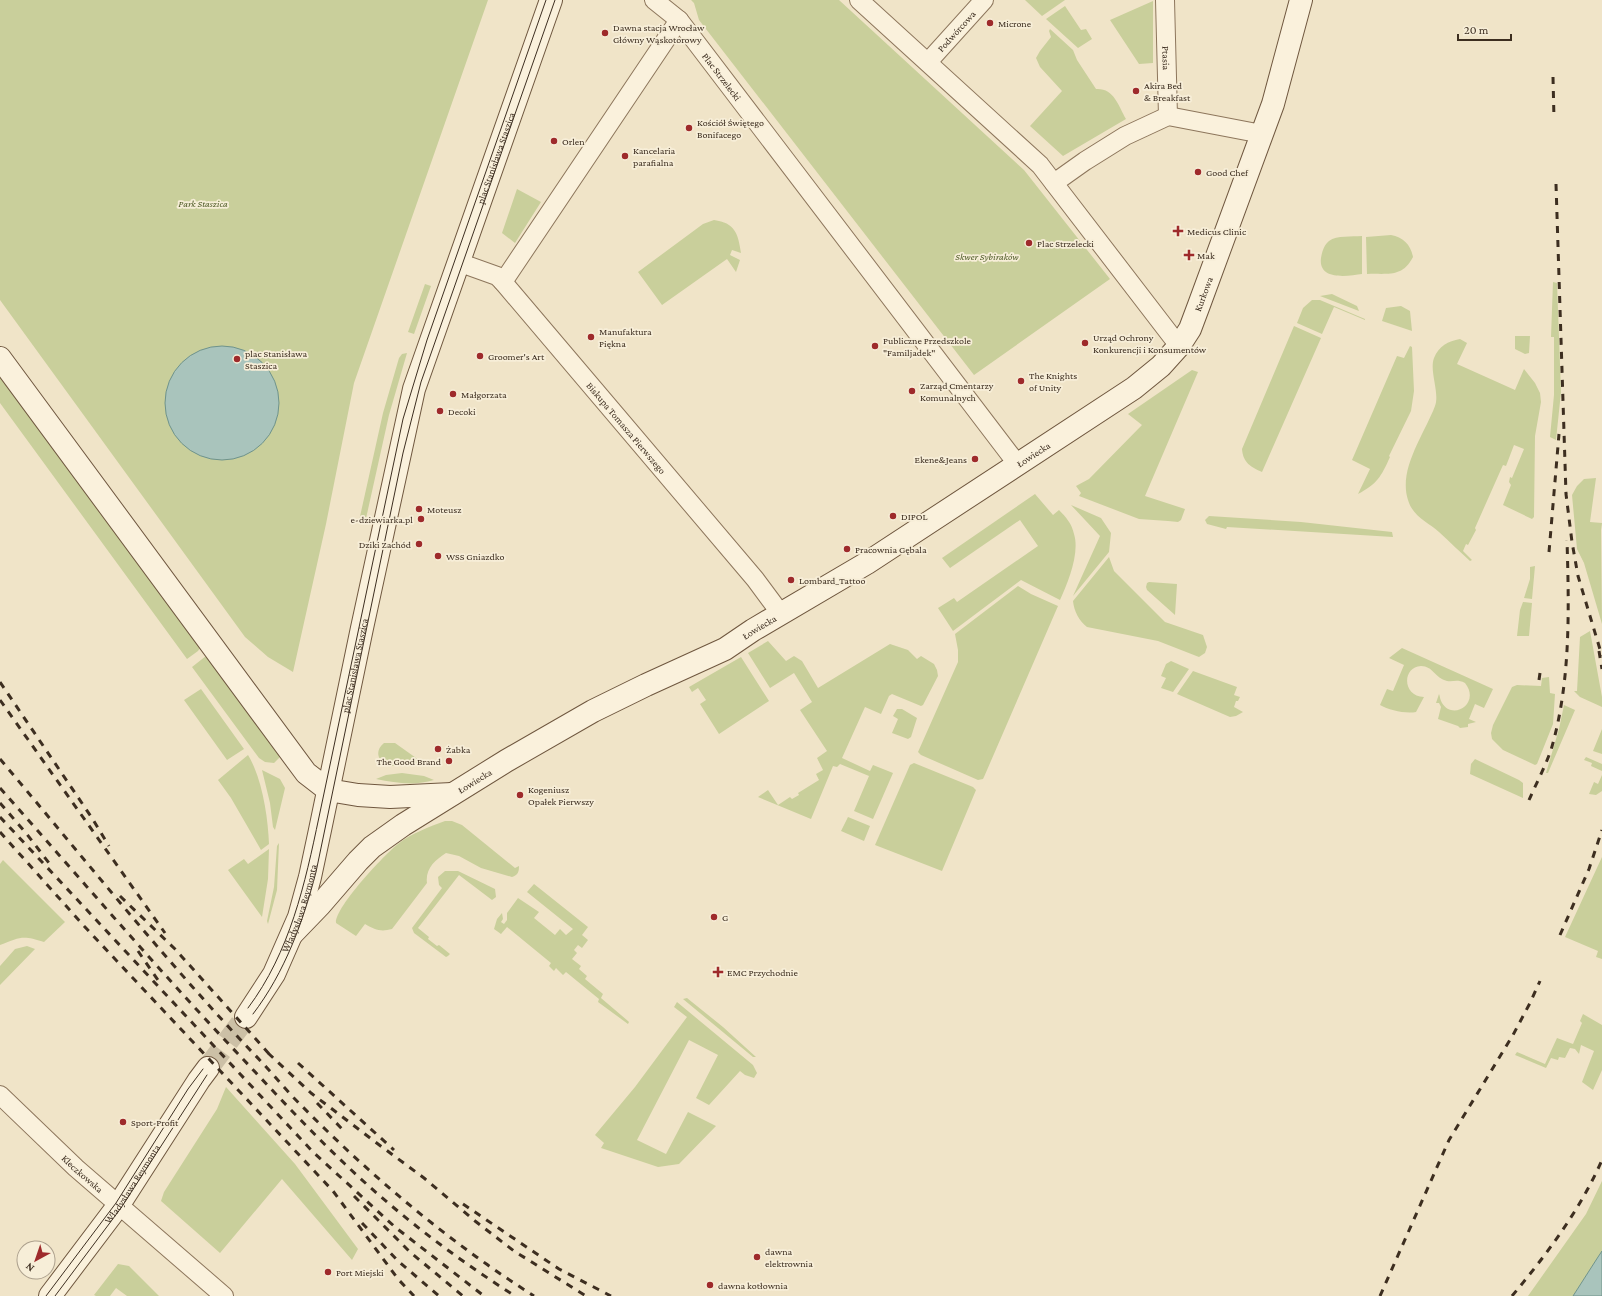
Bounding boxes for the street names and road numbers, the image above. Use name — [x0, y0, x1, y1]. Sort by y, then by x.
street label: Podwórcowa — [935, 8, 978, 54]
street label: Ptasia — [1160, 46, 1172, 71]
street label: Plac Strzelecki — [700, 51, 744, 103]
street label: plac Stanisława Staszica — [475, 110, 517, 205]
street label: Kurkowa — [1192, 275, 1215, 313]
street label: Biskupa Tomasza Pierwszego — [584, 380, 668, 476]
street label: Łowiecka — [1015, 439, 1053, 470]
street label: Łowiecka — [740, 612, 779, 642]
street label: plac Stanisława Staszica — [339, 617, 370, 714]
street label: Łowiecka — [456, 766, 494, 796]
street label: Władysława Reymonta — [279, 863, 319, 954]
street label: Władysława Reymonta — [102, 1142, 162, 1225]
street label: Kleczkowska — [59, 1153, 106, 1195]

